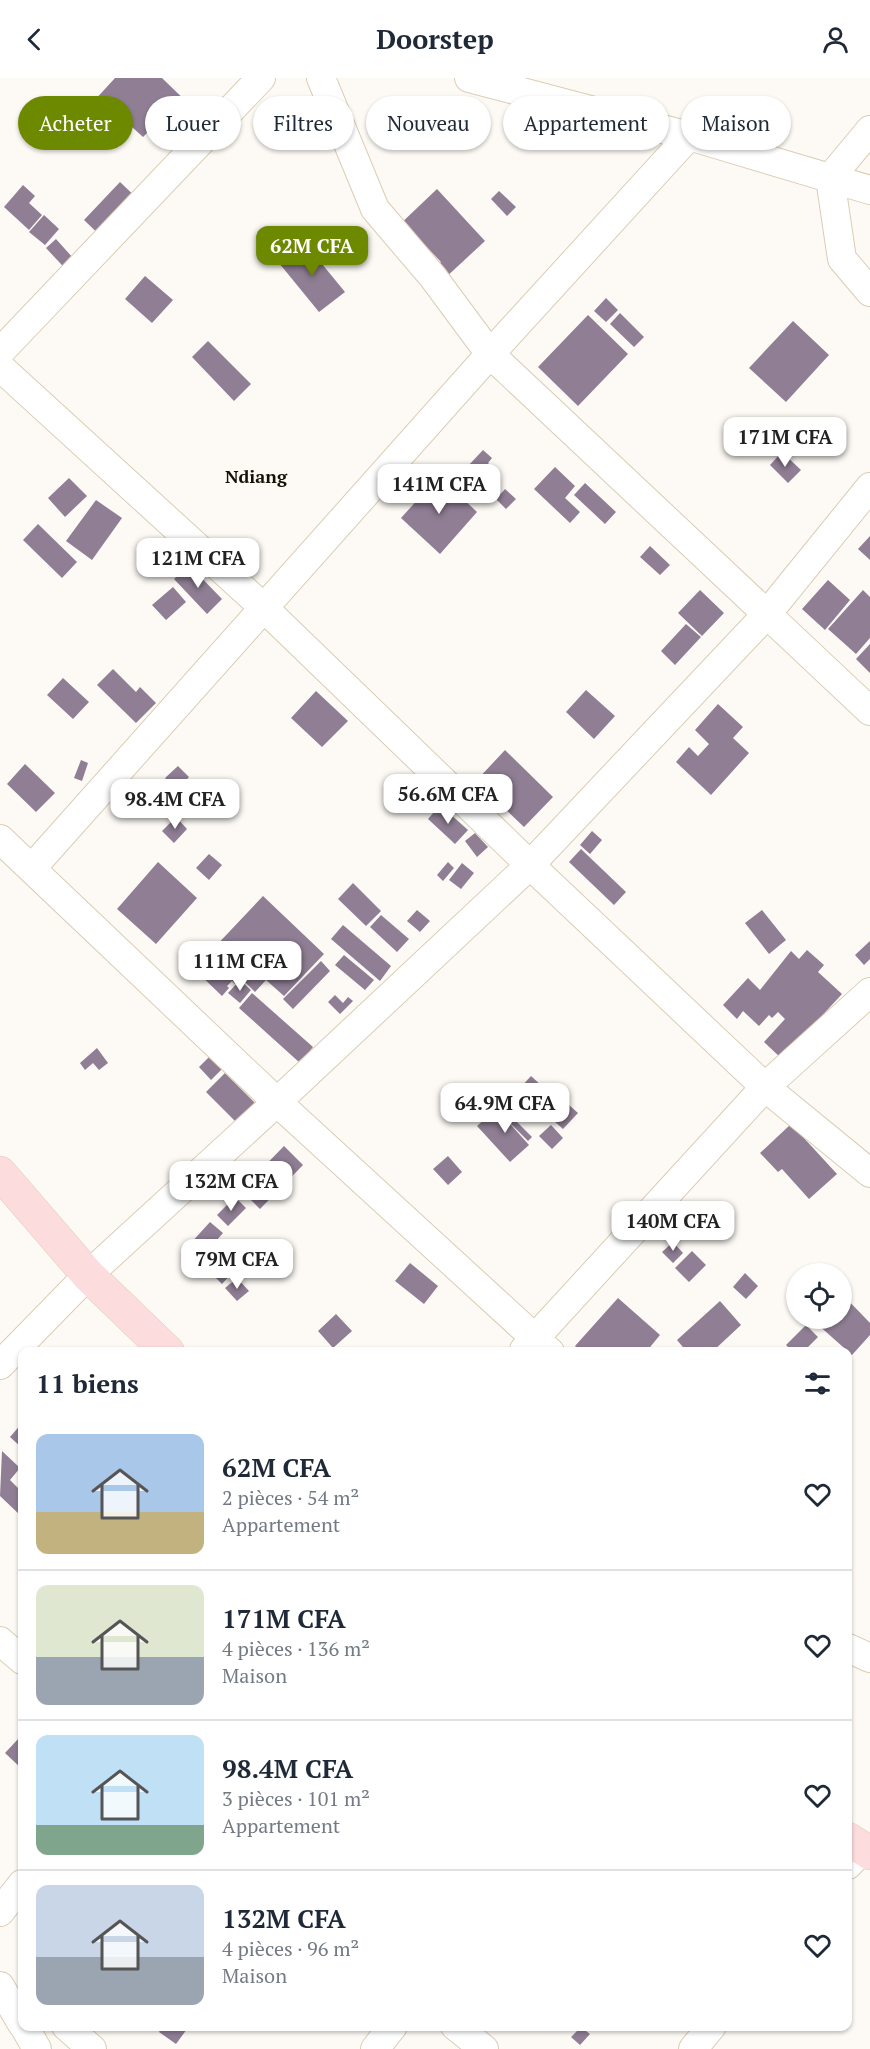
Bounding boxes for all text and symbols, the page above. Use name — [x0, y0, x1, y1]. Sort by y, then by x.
text: Doorstep — [376, 21, 494, 57]
icon: back — [18, 23, 51, 56]
icon: person — [819, 23, 852, 56]
chip: Acheter — [18, 96, 133, 150]
chip: Louer — [145, 96, 241, 150]
chip: Filtres — [253, 96, 354, 150]
chip: Nouveau — [366, 96, 491, 150]
chip: Appartement — [503, 96, 669, 150]
chip: Maison — [681, 96, 791, 150]
pin: 62M CFA — [257, 226, 367, 277]
text: 62M CFA — [270, 232, 354, 259]
pin: 171M CFA — [723, 417, 847, 468]
text: 171M CFA — [737, 423, 833, 450]
district label: Ndiang — [225, 464, 288, 488]
pin: 141M CFA — [377, 464, 501, 515]
text: 141M CFA — [391, 470, 487, 497]
pin: 121M CFA — [136, 538, 260, 589]
text: 121M CFA — [150, 544, 246, 571]
pin: 56.6M CFA — [379, 774, 517, 825]
pin: 98.4M CFA — [106, 779, 244, 830]
text: 56.6M CFA — [397, 780, 499, 807]
text: 98.4M CFA — [124, 785, 226, 812]
pin: 111M CFA — [178, 941, 302, 992]
text: 111M CFA — [192, 947, 288, 974]
pin: 64.9M CFA — [436, 1083, 574, 1134]
text: 64.9M CFA — [454, 1089, 556, 1116]
pin: 132M CFA — [169, 1161, 293, 1212]
text: 132M CFA — [183, 1167, 279, 1194]
pin: 140M CFA — [611, 1201, 735, 1252]
text: 140M CFA — [625, 1207, 721, 1234]
pin: 79M CFA — [182, 1239, 292, 1290]
text: 79M CFA — [195, 1245, 279, 1272]
map controls — [786, 1263, 852, 1329]
button: locate — [786, 1263, 852, 1329]
text: 11 biens — [36, 1366, 139, 1400]
icon: filters — [801, 1367, 834, 1400]
text: 62M CFA — [222, 1450, 331, 1484]
icon: home — [84, 1458, 156, 1530]
icon: heart — [801, 1478, 834, 1511]
text: 2 pièces · 54 m² — [222, 1484, 359, 1511]
text: Appartement — [222, 1511, 340, 1538]
text: 171M CFA — [222, 1601, 346, 1635]
icon: home — [84, 1609, 156, 1681]
icon: heart — [801, 1629, 834, 1662]
text: 4 pièces · 136 m² — [222, 1635, 370, 1662]
text: Maison — [222, 1662, 287, 1689]
text: 98.4M CFA — [222, 1751, 353, 1785]
icon: home — [84, 1759, 156, 1831]
icon: heart — [801, 1779, 834, 1812]
text: 3 pièces · 101 m² — [222, 1785, 370, 1812]
text: Appartement — [222, 1812, 340, 1839]
text: 132M CFA — [222, 1901, 346, 1935]
icon: home — [84, 1909, 156, 1981]
icon: heart — [801, 1929, 834, 1962]
text: 4 pièces · 96 m² — [222, 1935, 359, 1962]
text: Maison — [222, 1962, 287, 1989]

